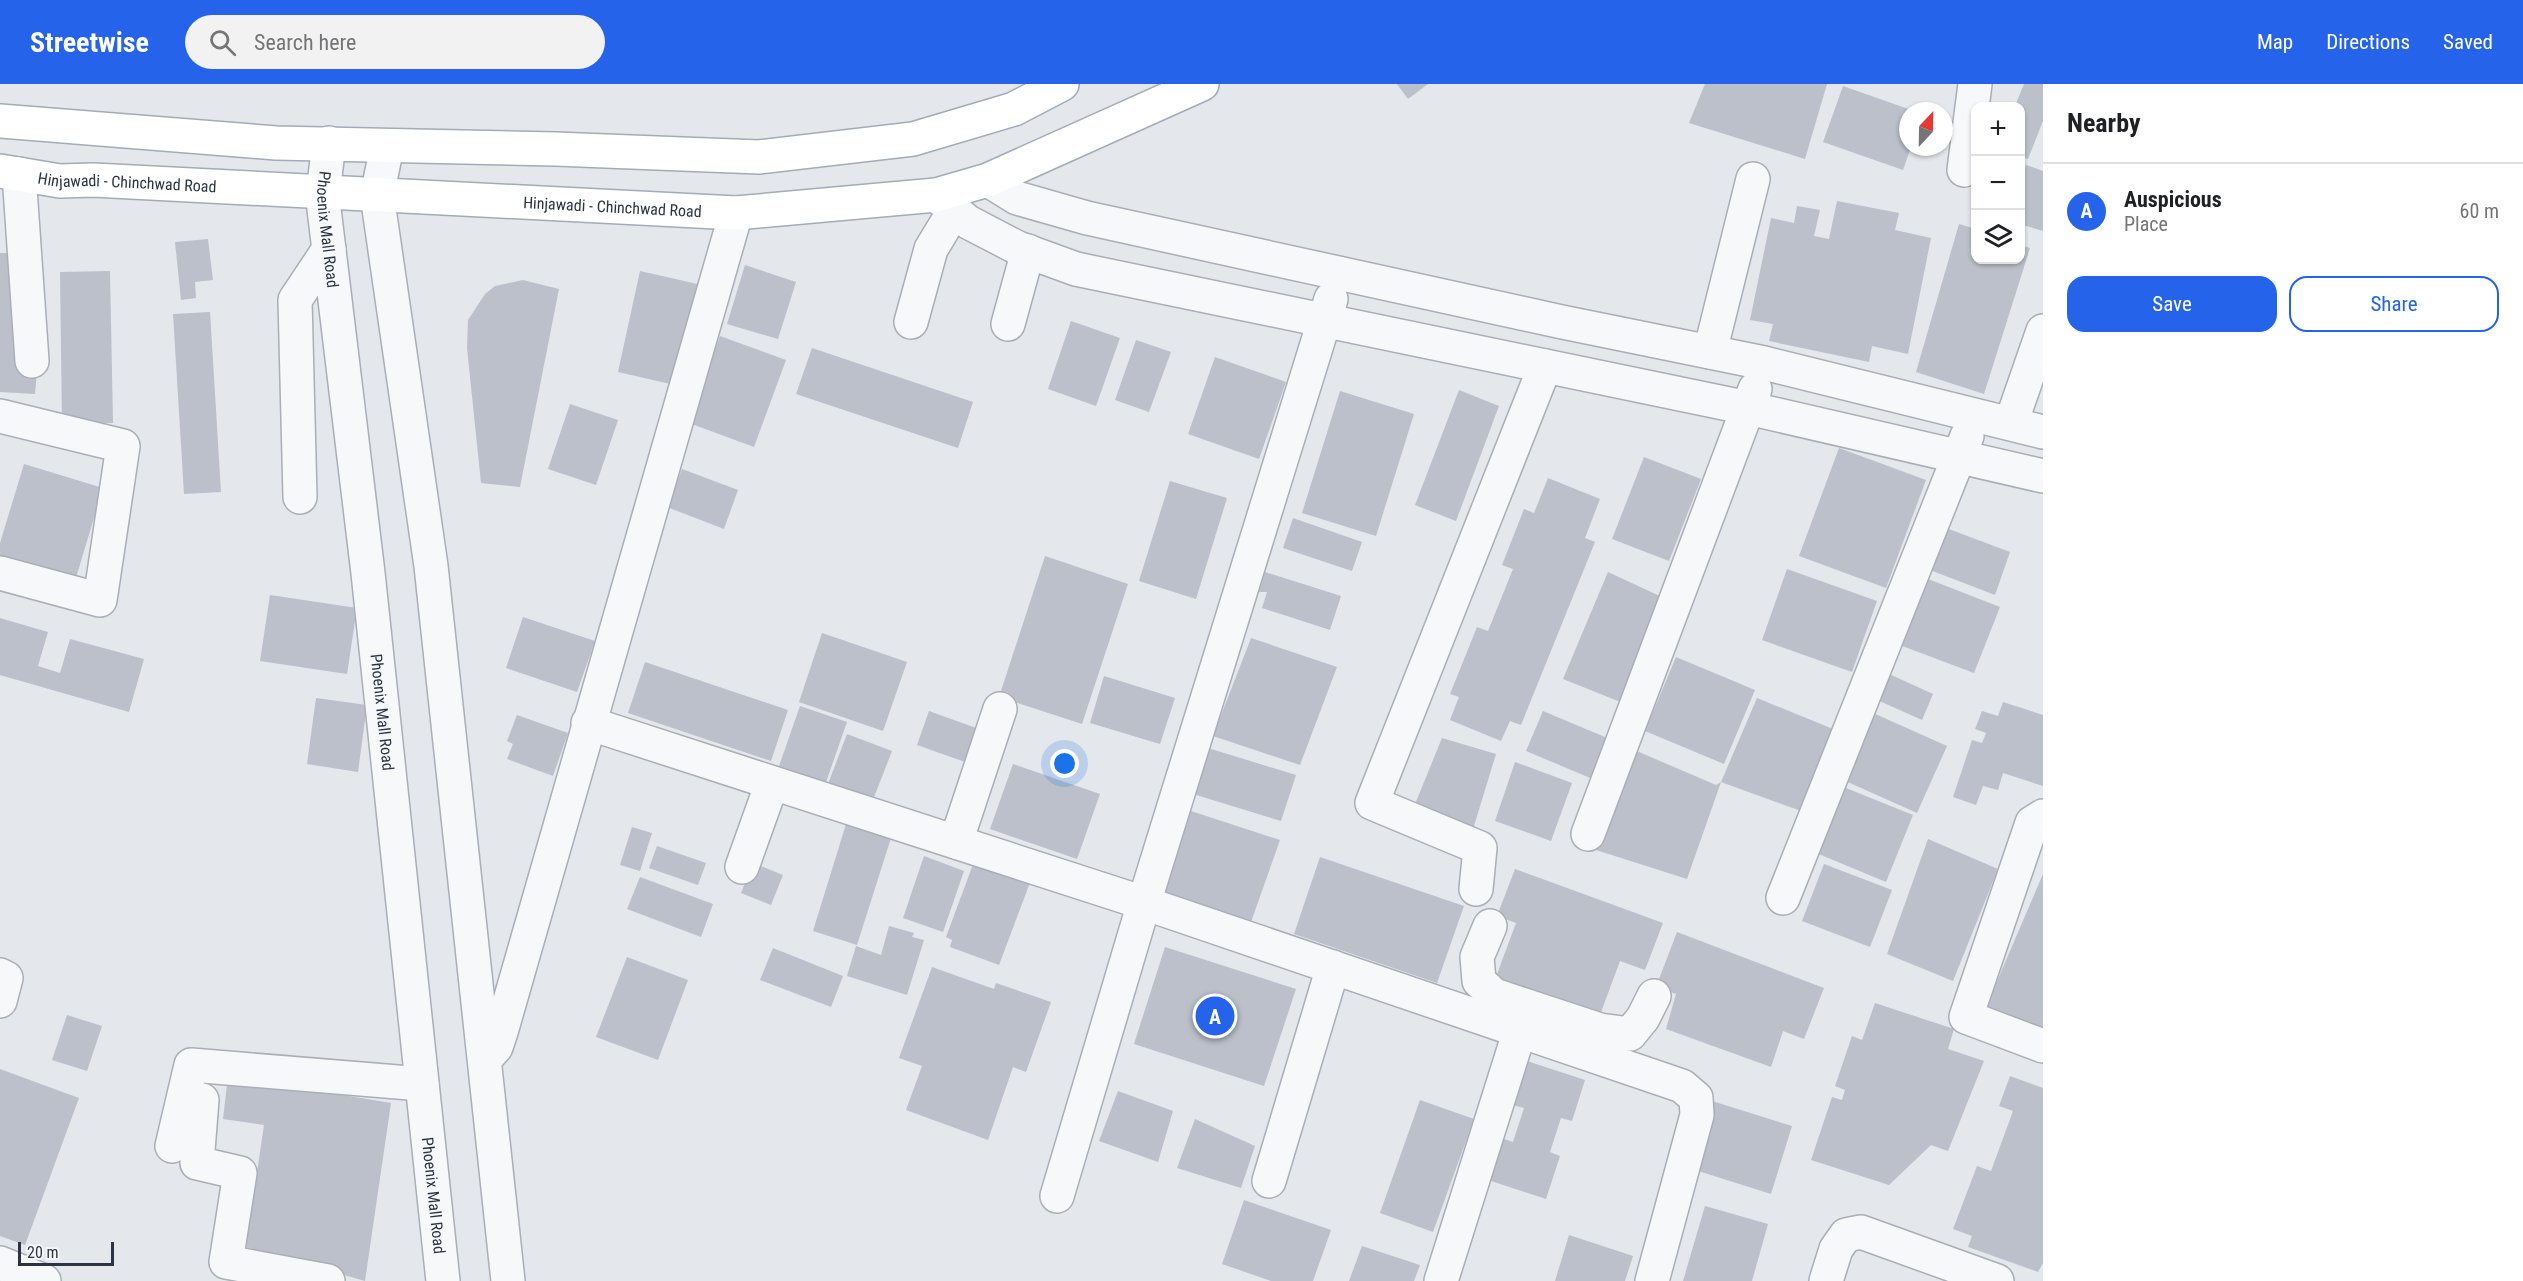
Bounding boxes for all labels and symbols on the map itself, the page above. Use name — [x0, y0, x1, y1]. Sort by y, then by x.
north arrow — [1899, 102, 1953, 156]
street label: Hinjawadi - Chinchwad Road — [36, 168, 217, 196]
street label: Phoenix Mall Road — [313, 170, 342, 289]
street label: Hinjawadi - Chinchwad Road — [523, 193, 702, 221]
street label: Phoenix Mall Road — [367, 653, 398, 772]
your location — [1050, 749, 1079, 778]
pin: A — [1196, 994, 1234, 1038]
street label: Phoenix Mall Road — [418, 1136, 449, 1255]
scale bar — [18, 1239, 114, 1266]

